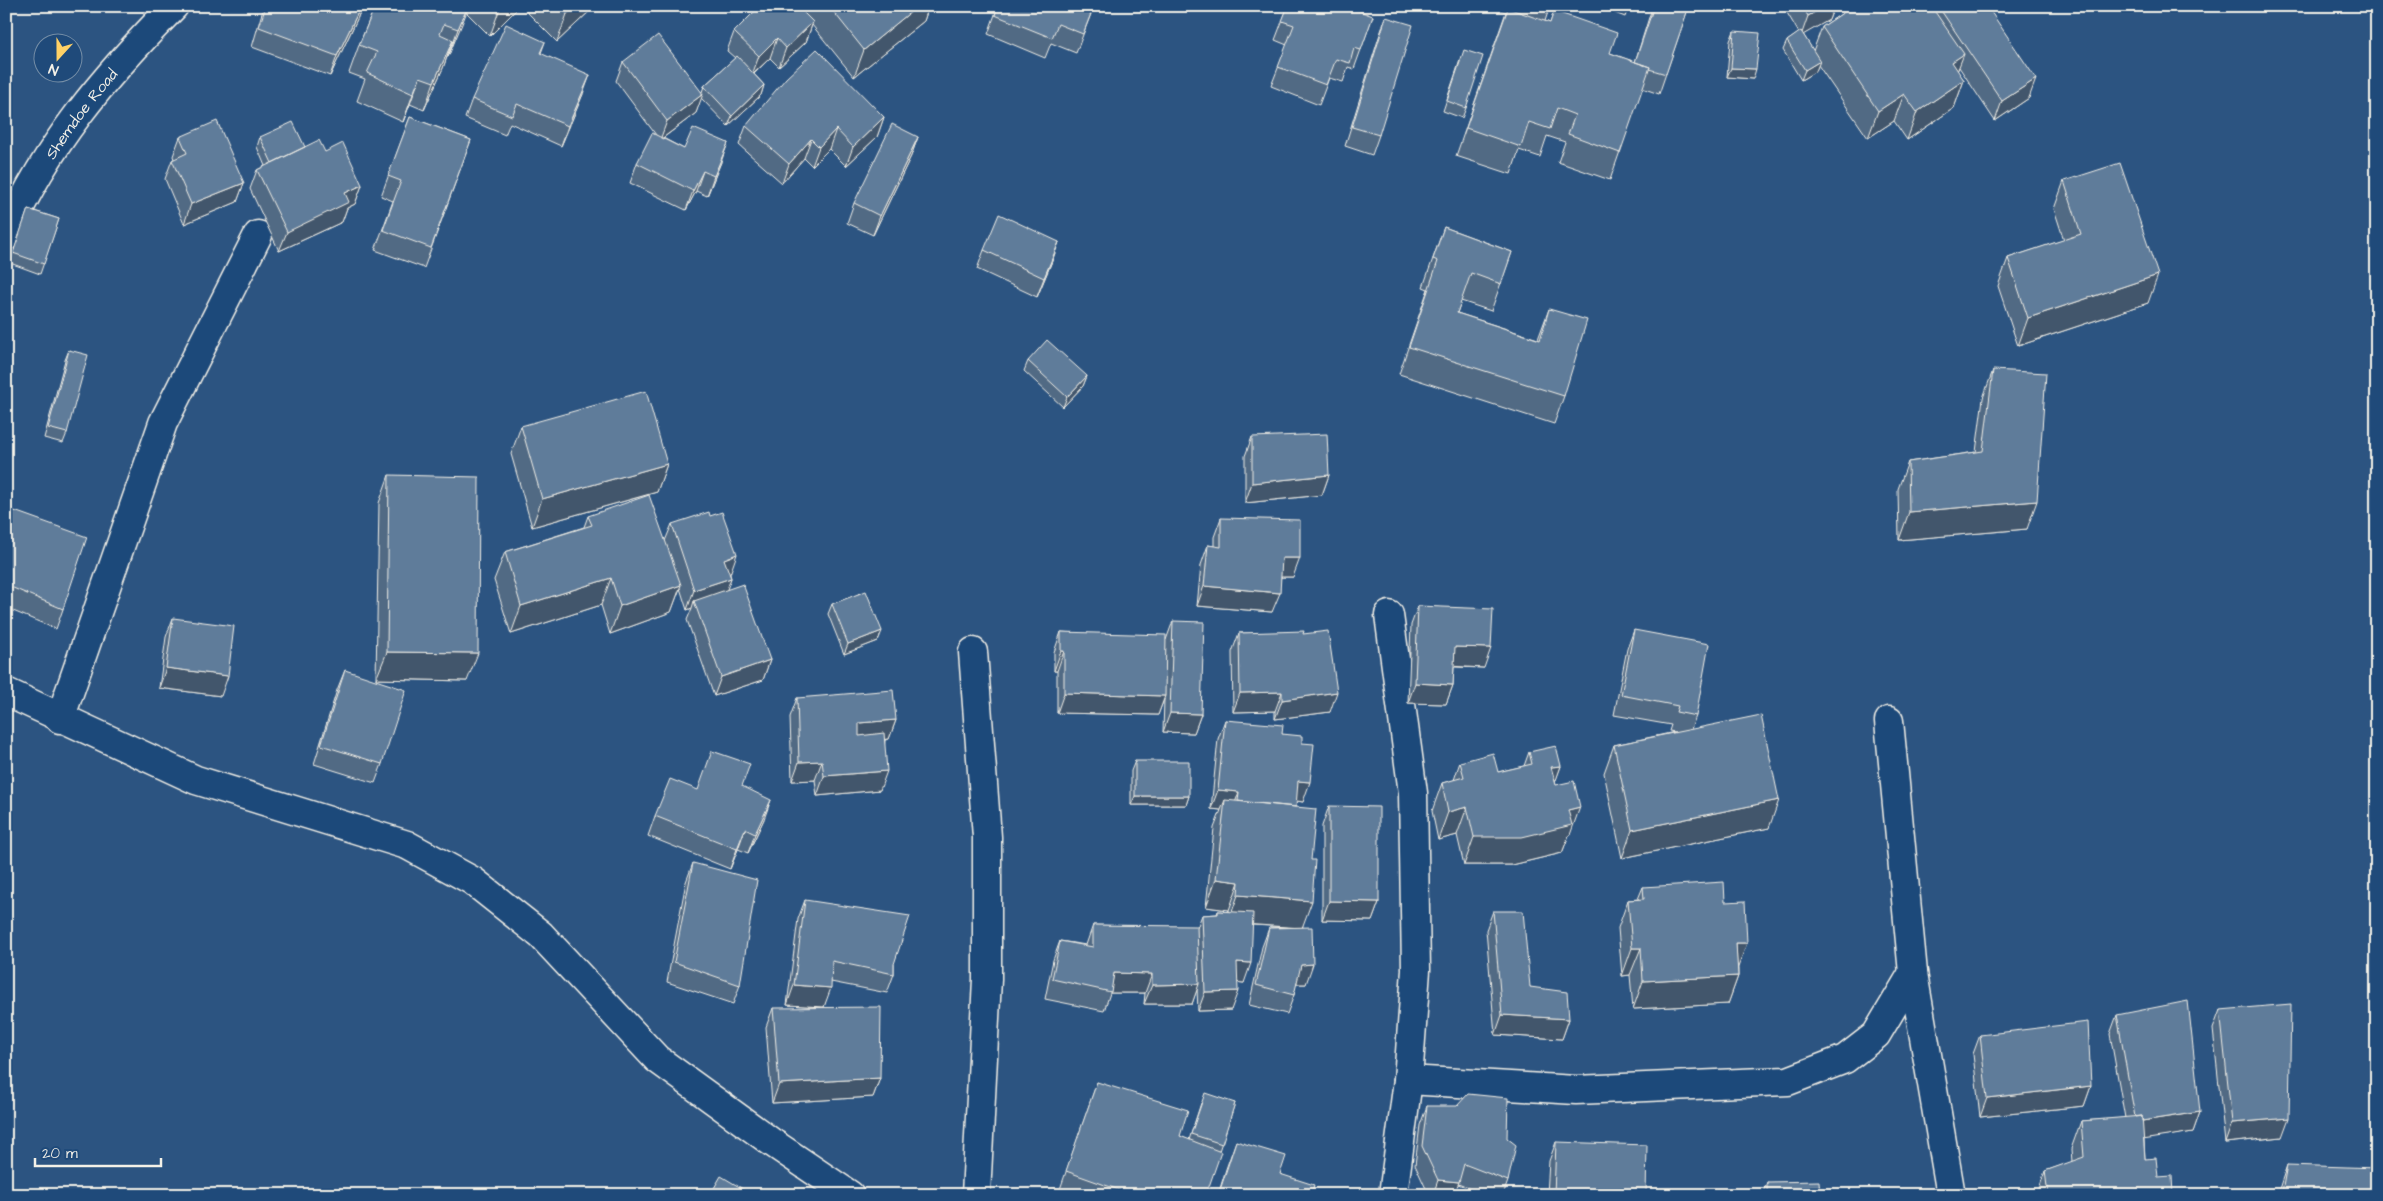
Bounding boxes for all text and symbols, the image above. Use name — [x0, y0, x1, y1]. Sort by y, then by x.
north arrow — [32, 32, 82, 82]
text: N — [46, 58, 61, 80]
street label: Shemdoe Road — [40, 64, 123, 163]
scale bar — [35, 1136, 161, 1168]
text: 20 m — [42, 1143, 78, 1164]

